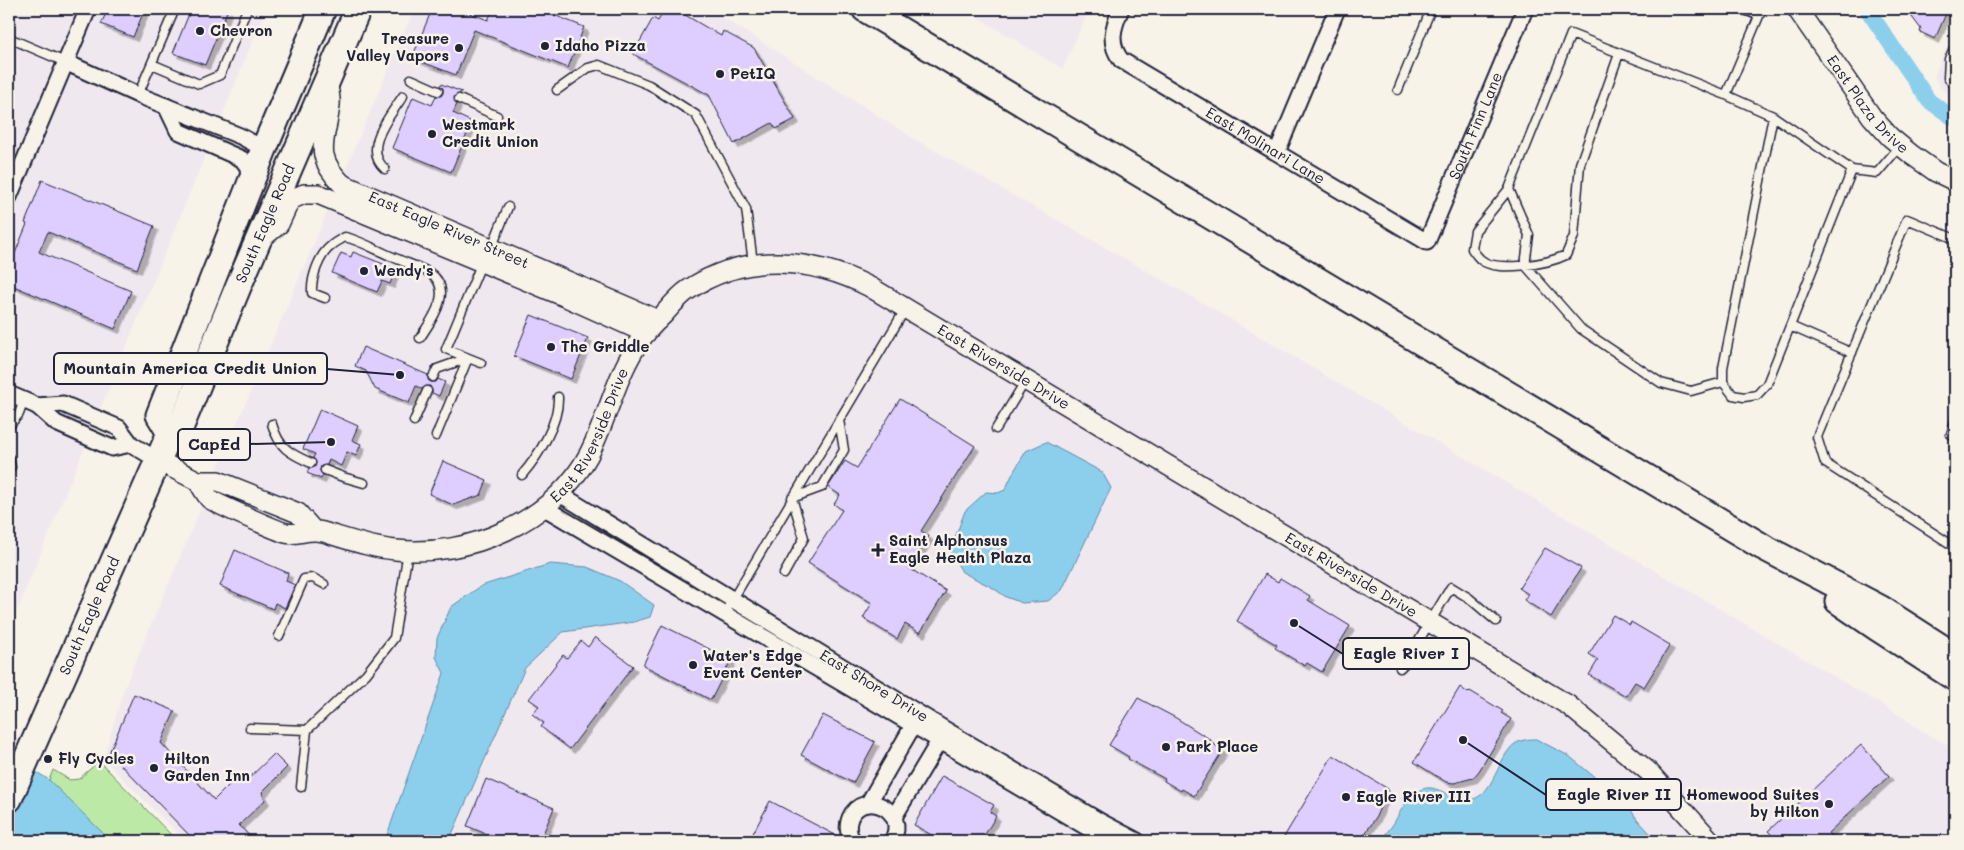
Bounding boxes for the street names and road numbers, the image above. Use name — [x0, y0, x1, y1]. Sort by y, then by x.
street label: East Plaza Drive — [1823, 51, 1913, 157]
street label: South Finn Lane — [1443, 69, 1506, 182]
street label: East Molinari Lane — [1203, 102, 1329, 188]
street label: South Eagle Road — [230, 161, 299, 286]
street label: East Eagle River Street — [366, 186, 533, 272]
street label: East Riverside Drive — [934, 319, 1074, 414]
street label: East Riverside Drive — [545, 364, 632, 507]
street label: East Riverside Drive — [1282, 527, 1421, 622]
street label: South Eagle Road — [54, 553, 123, 678]
street label: East Shore Drive — [816, 644, 933, 726]

